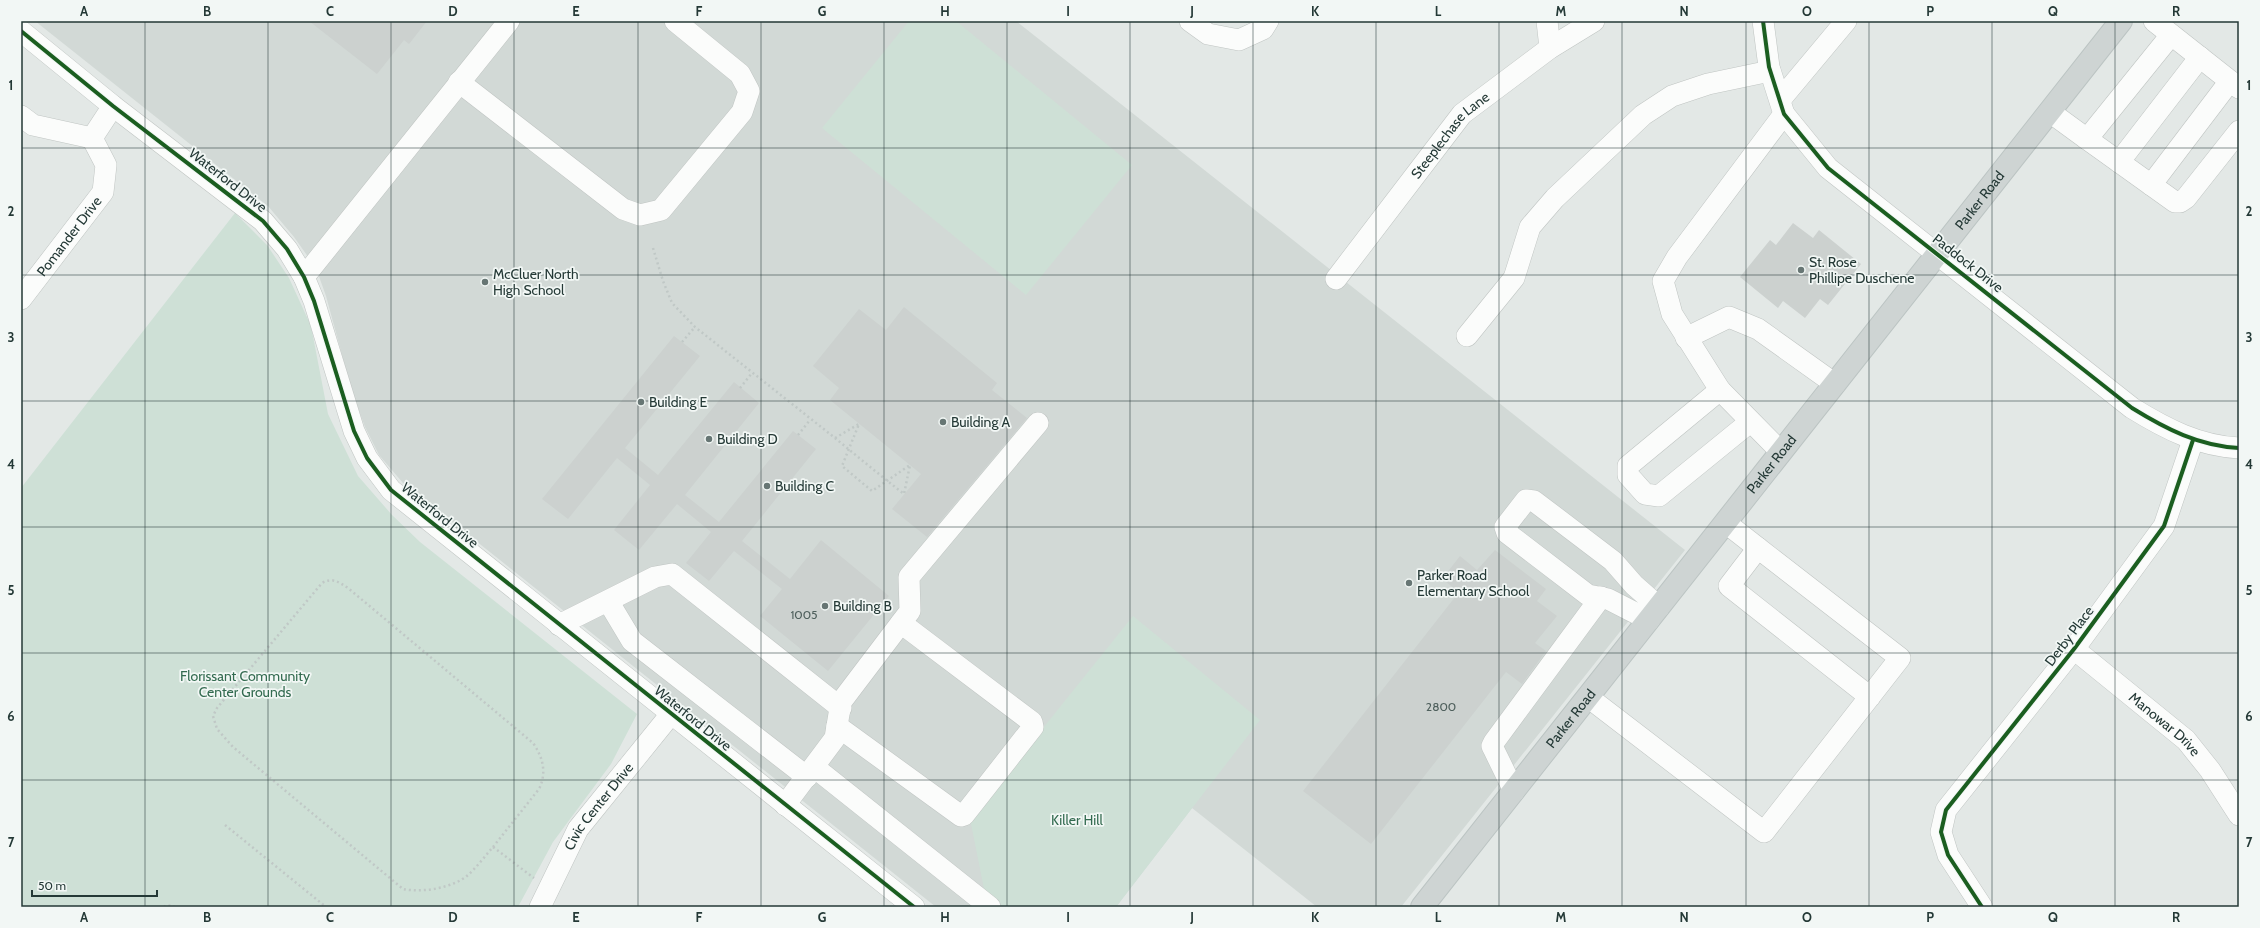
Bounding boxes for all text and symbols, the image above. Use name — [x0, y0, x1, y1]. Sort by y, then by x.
text: A — [80, 3, 89, 19]
text: B — [203, 3, 211, 19]
text: C — [326, 3, 334, 19]
text: D — [448, 3, 458, 19]
text: E — [572, 3, 580, 19]
text: F — [696, 3, 703, 19]
text: G — [818, 3, 827, 19]
text: H — [940, 3, 950, 19]
text: I — [1066, 3, 1070, 19]
text: J — [1189, 3, 1194, 19]
text: K — [1311, 3, 1320, 19]
text: L — [1435, 3, 1442, 19]
text: M — [1556, 3, 1567, 19]
text: N — [1679, 3, 1689, 19]
text: O — [1802, 3, 1812, 19]
text: P — [1926, 3, 1934, 19]
text: Q — [2048, 3, 2058, 19]
text: R — [2172, 3, 2180, 19]
text: 1 — [9, 77, 13, 93]
text: 1 — [2247, 77, 2251, 93]
street label: Steeplechase Lane — [1407, 88, 1493, 182]
street label: Waterford Drive — [185, 144, 271, 216]
street label: Parker Road — [1951, 167, 2008, 234]
street label: Pomander Drive — [33, 193, 106, 280]
text: 2 — [8, 203, 15, 219]
text: 2 — [2246, 203, 2253, 219]
street label: Paddock Drive — [1929, 230, 2007, 296]
place label: St. Rose Phillipe Duschene — [1809, 253, 1915, 287]
place label: McCluer North High School — [493, 265, 578, 299]
marker: St. Rose Phillipe Duschene — [1796, 265, 1806, 275]
marker: McCluer North High School — [480, 277, 490, 287]
text: 3 — [7, 329, 15, 345]
text: 3 — [2245, 329, 2253, 345]
place label: Building E — [649, 393, 708, 411]
marker: Building E — [636, 397, 646, 407]
place label: Building A — [951, 413, 1011, 431]
marker: Building A — [938, 417, 948, 427]
place label: Building D — [717, 430, 778, 448]
street label: Parker Road — [1743, 431, 1800, 497]
marker: Building D — [704, 434, 714, 444]
text: 4 — [7, 456, 15, 472]
text: 4 — [2245, 456, 2253, 472]
place label: Building C — [775, 477, 835, 495]
street label: Waterford Drive — [398, 478, 482, 552]
marker: Building C — [762, 481, 772, 491]
place label: Parker Road Elementary School — [1417, 566, 1530, 600]
marker: Parker Road Elementary School — [1404, 578, 1414, 588]
text: 5 — [8, 582, 15, 598]
text: 5 — [2246, 582, 2253, 598]
place label: Building B — [833, 597, 892, 615]
marker: Building B — [820, 601, 830, 611]
street label: Derby Place — [2040, 602, 2098, 670]
house number: 1005 — [790, 607, 818, 622]
park label: Florissant Community Center Grounds — [180, 667, 310, 701]
street label: Waterford Drive — [651, 681, 735, 755]
street label: Parker Road — [1542, 685, 1599, 752]
street label: Manowar Drive — [2125, 688, 2205, 760]
house number: 2800 — [1426, 699, 1456, 714]
text: 6 — [7, 708, 15, 724]
text: 6 — [2245, 708, 2253, 724]
street label: Civic Center Drive — [560, 759, 637, 853]
park label: Killer Hill — [1051, 811, 1104, 829]
text: 7 — [8, 834, 15, 850]
text: 7 — [2246, 834, 2253, 850]
scale bar — [32, 872, 157, 898]
text: 50 m — [38, 878, 66, 893]
text: A — [80, 909, 89, 925]
text: B — [203, 909, 211, 925]
text: C — [326, 909, 334, 925]
text: D — [448, 909, 458, 925]
text: E — [572, 909, 580, 925]
text: F — [696, 909, 703, 925]
text: G — [818, 909, 827, 925]
text: H — [940, 909, 950, 925]
text: I — [1066, 909, 1070, 925]
text: J — [1189, 909, 1194, 925]
text: K — [1311, 909, 1320, 925]
text: L — [1435, 909, 1442, 925]
text: M — [1556, 909, 1567, 925]
text: N — [1679, 909, 1689, 925]
text: O — [1802, 909, 1812, 925]
text: P — [1926, 909, 1934, 925]
text: Q — [2048, 909, 2058, 925]
text: R — [2172, 909, 2180, 925]

